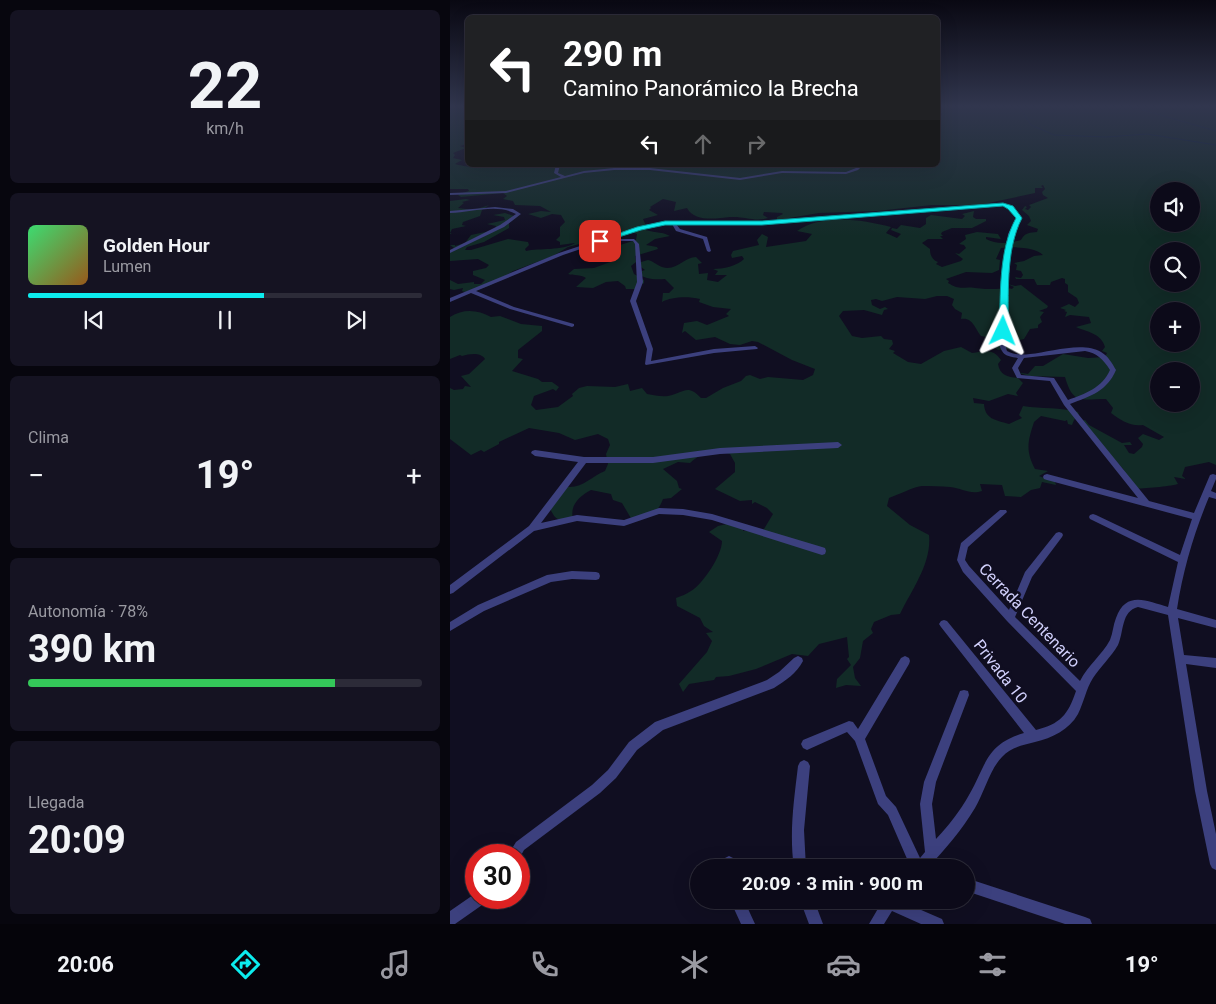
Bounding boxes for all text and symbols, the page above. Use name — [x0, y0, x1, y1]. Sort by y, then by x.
text: 290 m — [563, 34, 662, 75]
icon: left — [480, 35, 545, 100]
text: 22 — [188, 48, 262, 124]
text: Camino Panorámico la Brecha — [563, 76, 859, 101]
text: km/h — [206, 119, 244, 138]
icon: left — [636, 130, 664, 158]
icon: ahead — [689, 130, 717, 158]
icon: right — [742, 130, 770, 158]
map controls — [1150, 182, 1200, 412]
button: sound — [1150, 182, 1200, 232]
pin — [579, 220, 621, 262]
icon: arrive — [586, 227, 614, 255]
text: Golden Hour — [103, 234, 210, 257]
button: search — [1150, 242, 1200, 292]
text: Lumen — [103, 257, 151, 276]
button: + — [1150, 302, 1200, 352]
position arrow — [976, 304, 1028, 356]
icon: previous — [80, 306, 108, 334]
icon: pause — [211, 306, 239, 334]
icon: next — [342, 306, 370, 334]
button: − — [1150, 362, 1200, 412]
text: Clima — [28, 428, 69, 447]
text: 19° — [196, 453, 254, 497]
text: − — [28, 459, 44, 492]
text: + — [406, 459, 422, 492]
street label: Cerrada Centenario — [975, 559, 1084, 671]
text: Autonomía · 78% — [28, 602, 148, 621]
text: 390 km — [28, 627, 156, 671]
street label: Privada 10 — [970, 636, 1031, 707]
text: Llegada — [28, 793, 84, 812]
text: 20:09 — [28, 818, 126, 862]
speed limit sign: 30 — [465, 844, 530, 909]
text: 20:09 · 3 min · 900 m — [742, 872, 923, 895]
icon: directions — [228, 947, 263, 982]
icon: music — [378, 947, 413, 982]
icon: phone — [527, 947, 562, 982]
icon: climate — [677, 947, 712, 982]
icon: car — [826, 947, 861, 982]
icon: filters — [975, 947, 1010, 982]
text: 20:06 — [57, 952, 114, 977]
text: 19° — [1125, 952, 1159, 977]

